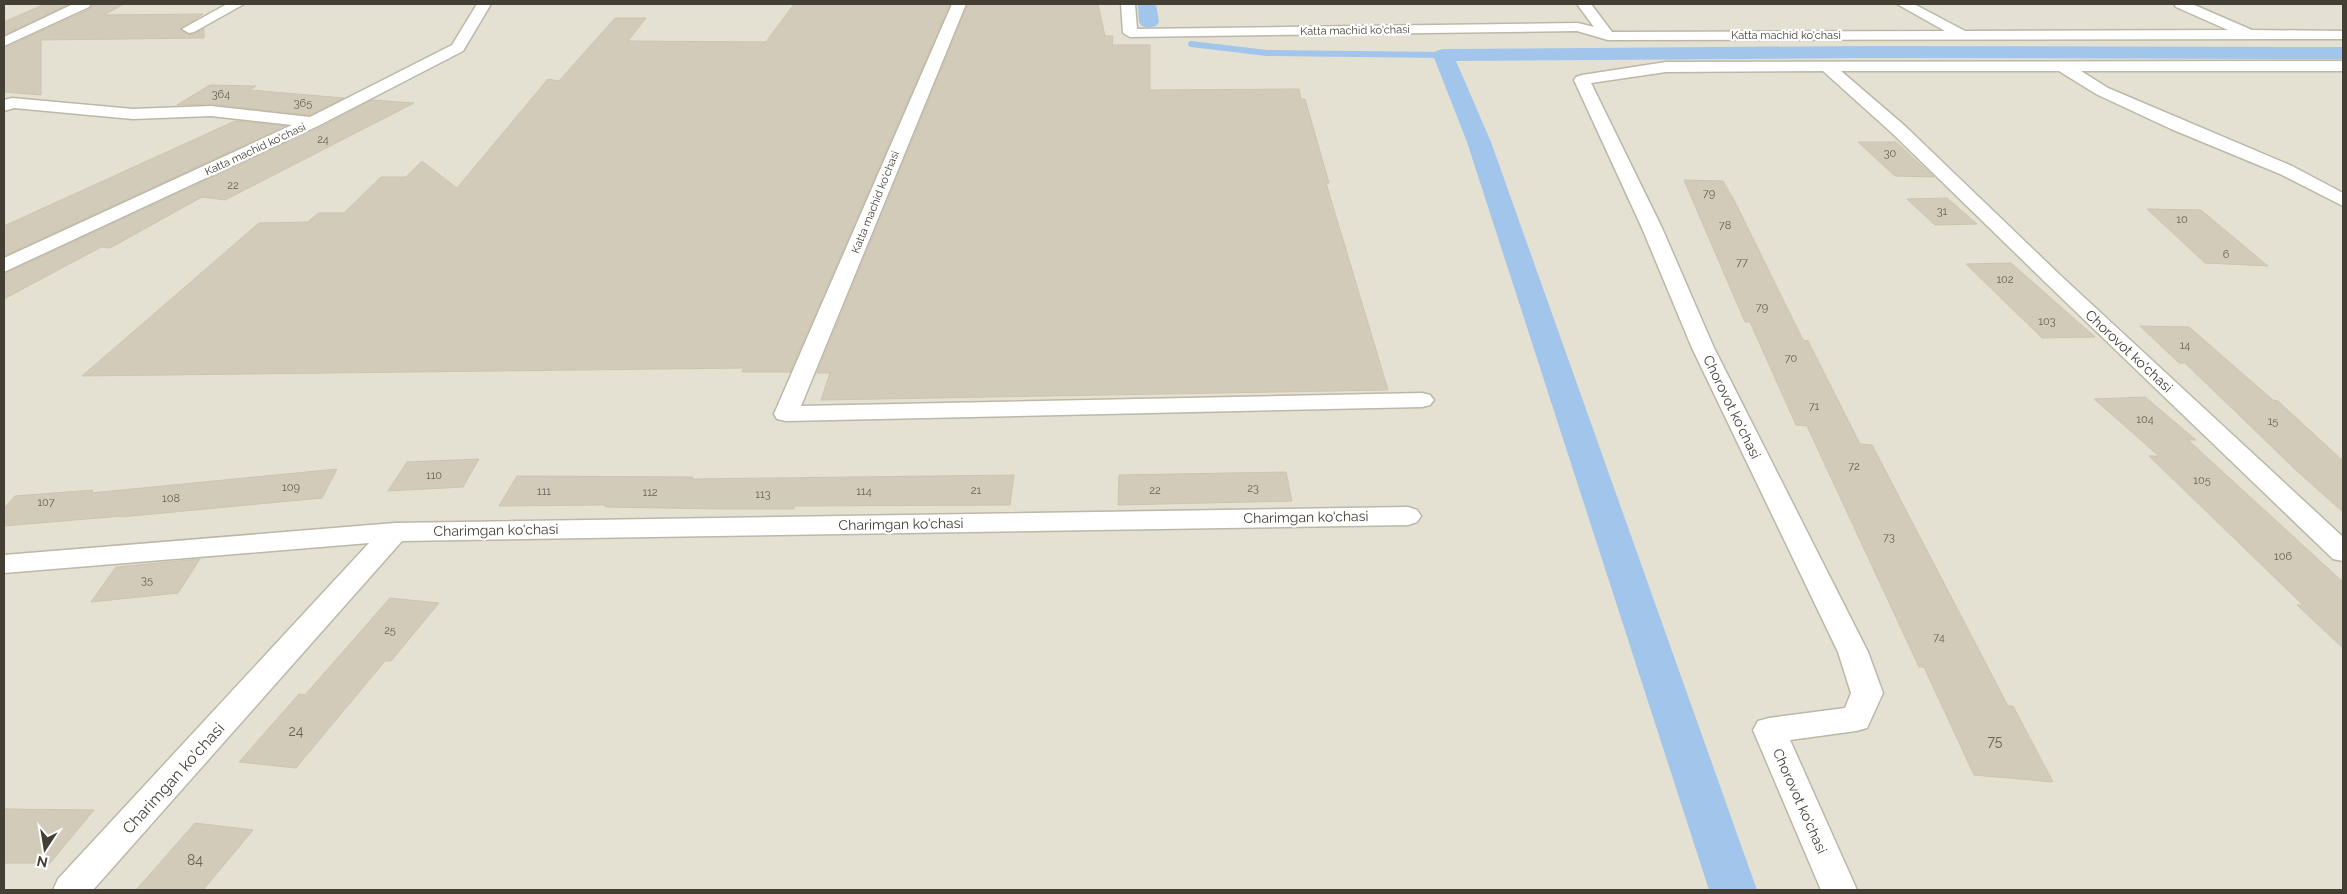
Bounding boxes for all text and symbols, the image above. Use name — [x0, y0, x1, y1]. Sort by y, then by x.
street label: Katta machid ko'chasi — [1300, 23, 1410, 38]
street label: Katta machid ko'chasi — [1731, 29, 1841, 42]
house number: 364 — [212, 88, 230, 101]
house number: 365 — [294, 97, 312, 110]
street label: Katta machid ko'chasi — [203, 120, 308, 179]
house number: 24 — [317, 133, 329, 146]
house number: 30 — [1884, 147, 1897, 160]
street label: Katta machid ko'chasi — [849, 149, 902, 255]
house number: 22 — [227, 179, 239, 192]
house number: 79 — [1703, 187, 1715, 200]
house number: 31 — [1937, 205, 1948, 218]
house number: 10 — [2176, 213, 2188, 226]
house number: 78 — [1719, 219, 1731, 232]
house number: 6 — [2223, 248, 2230, 261]
house number: 77 — [1736, 256, 1748, 269]
house number: 102 — [1996, 273, 2014, 286]
house number: 79 — [1756, 301, 1768, 314]
street label: Chorovot ko'chasi — [2082, 307, 2176, 395]
house number: 103 — [2038, 315, 2056, 328]
house number: 14 — [2180, 339, 2190, 352]
house number: 70 — [1785, 352, 1798, 365]
street label: Chorovot ko'chasi — [1700, 353, 1764, 461]
house number: 71 — [1809, 400, 1820, 413]
house number: 104 — [2136, 413, 2154, 426]
house number: 15 — [2268, 415, 2278, 428]
house number: 72 — [1848, 460, 1860, 473]
house number: 110 — [426, 469, 442, 482]
house number: 105 — [2193, 474, 2211, 487]
house number: 109 — [282, 481, 300, 494]
house number: 23 — [1247, 482, 1259, 495]
house number: 21 — [971, 484, 982, 497]
house number: 22 — [1149, 484, 1161, 497]
house number: 111 — [537, 485, 551, 498]
house number: 114 — [856, 485, 872, 498]
house number: 112 — [642, 486, 658, 499]
house number: 113 — [755, 488, 771, 501]
house number: 108 — [162, 492, 180, 505]
house number: 107 — [37, 496, 55, 509]
street label: Charimgan ko'chasi — [1243, 508, 1369, 526]
street label: Charimgan ko'chasi — [838, 515, 964, 533]
street label: Charimgan ko'chasi — [433, 521, 559, 539]
house number: 73 — [1883, 531, 1895, 544]
house number: 106 — [2274, 550, 2292, 563]
house number: 35 — [141, 574, 153, 587]
house number: 25 — [384, 624, 396, 637]
house number: 74 — [1933, 631, 1945, 644]
street label: Charimgan ko'chasi — [119, 719, 228, 838]
house number: 24 — [289, 723, 304, 739]
house number: 75 — [1988, 733, 2003, 749]
street label: Chorovot ko'chasi — [1770, 746, 1830, 856]
north arrow — [20, 824, 70, 874]
house number: 84 — [187, 852, 203, 868]
text: N — [35, 853, 49, 871]

